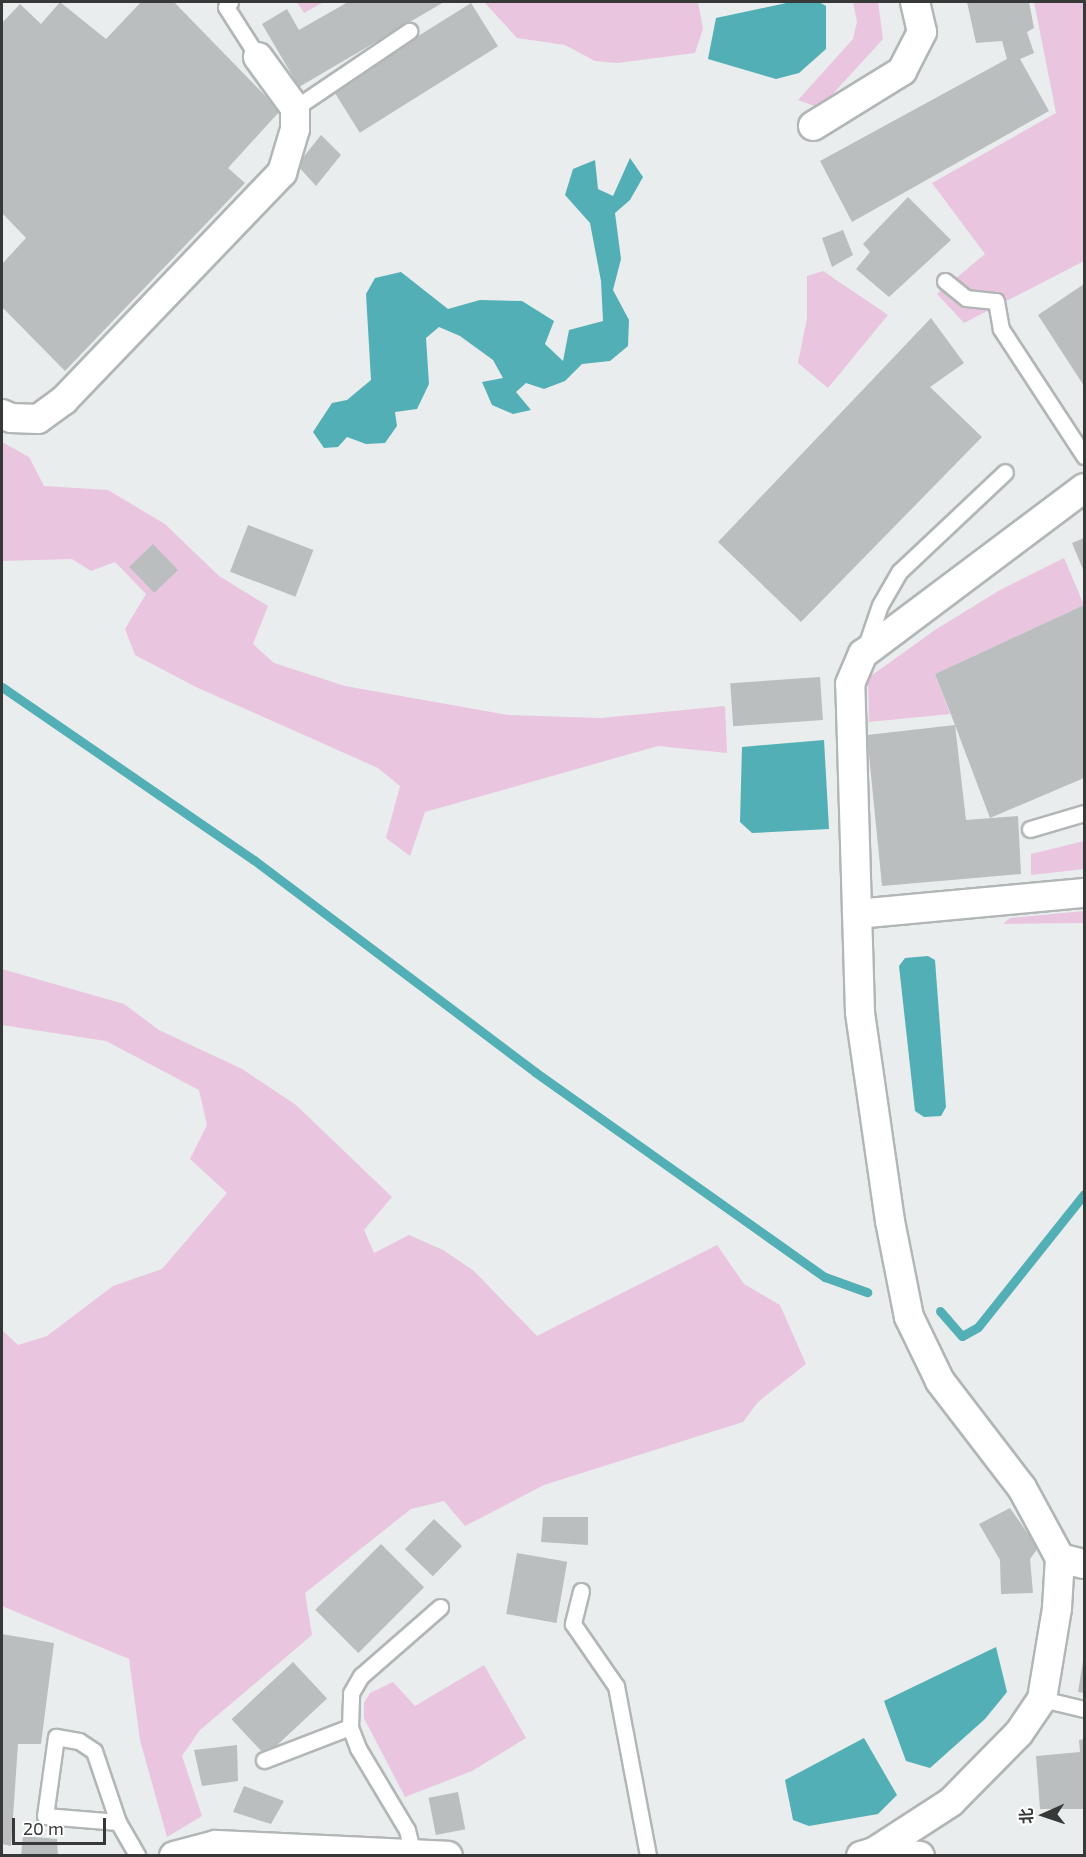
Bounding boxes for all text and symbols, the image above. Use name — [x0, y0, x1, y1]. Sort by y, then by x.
north arrow — [1014, 1785, 1074, 1845]
scale bar — [15, 1806, 110, 1844]
text: 北 — [1016, 1807, 1035, 1824]
text: 20 m — [23, 1817, 64, 1839]

